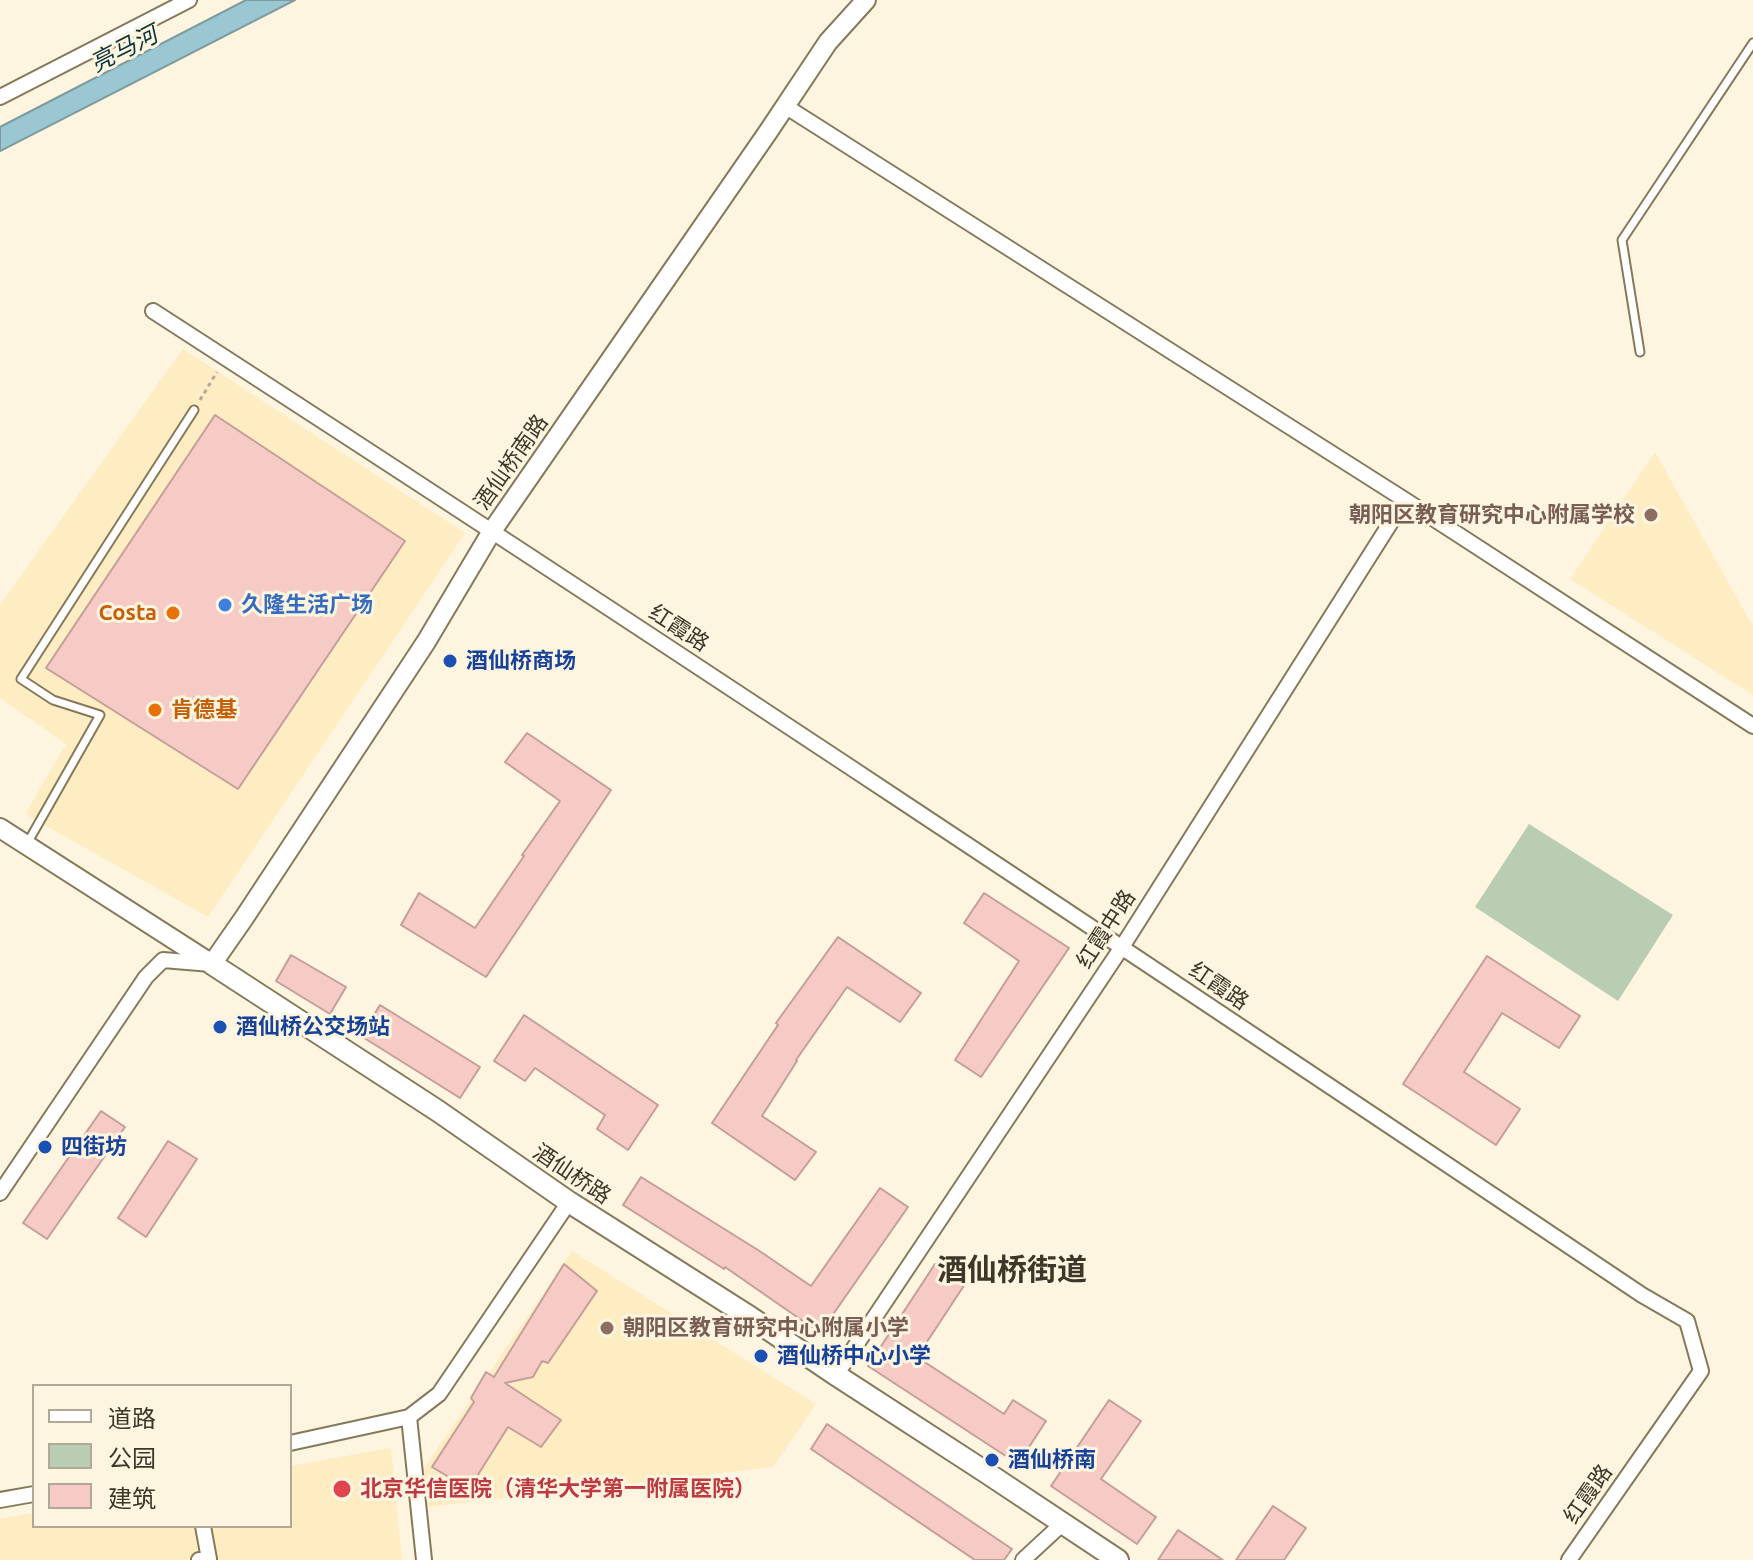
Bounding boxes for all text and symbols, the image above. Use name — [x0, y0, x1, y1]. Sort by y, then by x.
water label: 亮马河 — [85, 20, 163, 78]
street label: 酒仙桥南路 — [469, 409, 553, 515]
place label: 朝阳区教育研究中心附属学校 — [1349, 502, 1635, 528]
marker: 朝阳区教育研究中心附属学校 — [1642, 506, 1660, 524]
place label: 久隆生活广场 — [241, 592, 373, 618]
marker: 久隆生活广场 — [216, 596, 234, 614]
street label: 红霞路 — [644, 599, 714, 657]
place label: Costa — [98, 600, 157, 626]
marker: Costa — [164, 604, 182, 622]
place label: 酒仙桥商场 — [466, 648, 576, 674]
marker: 酒仙桥商场 — [441, 652, 459, 670]
place label: 肯德基 — [171, 697, 237, 723]
marker: 肯德基 — [146, 701, 164, 719]
street label: 红霞中路 — [1071, 885, 1141, 973]
street label: 红霞路 — [1184, 957, 1254, 1015]
place label: 酒仙桥公交场站 — [236, 1014, 390, 1040]
marker: 酒仙桥公交场站 — [211, 1018, 229, 1036]
place label: 四街坊 — [61, 1134, 127, 1160]
marker: 四街坊 — [36, 1138, 54, 1156]
street label: 酒仙桥路 — [528, 1138, 616, 1210]
district label: 酒仙桥街道 — [937, 1252, 1087, 1288]
place label: 朝阳区教育研究中心附属小学 — [623, 1315, 909, 1341]
marker: 朝阳区教育研究中心附属小学 — [598, 1319, 616, 1337]
place label: 酒仙桥中心小学 — [777, 1343, 931, 1369]
marker: 酒仙桥中心小学 — [752, 1347, 770, 1365]
legend — [32, 1384, 292, 1528]
text: 道路 — [108, 1405, 156, 1432]
text: 公园 — [108, 1445, 156, 1472]
place label: 酒仙桥南 — [1008, 1447, 1096, 1473]
marker: 酒仙桥南 — [983, 1451, 1001, 1469]
street label: 红霞路 — [1558, 1459, 1618, 1529]
place label: 北京华信医院（清华大学第一附属医院） — [360, 1476, 756, 1502]
marker: 北京华信医院（清华大学第一附属医院） — [331, 1478, 353, 1500]
text: 建筑 — [108, 1485, 156, 1512]

